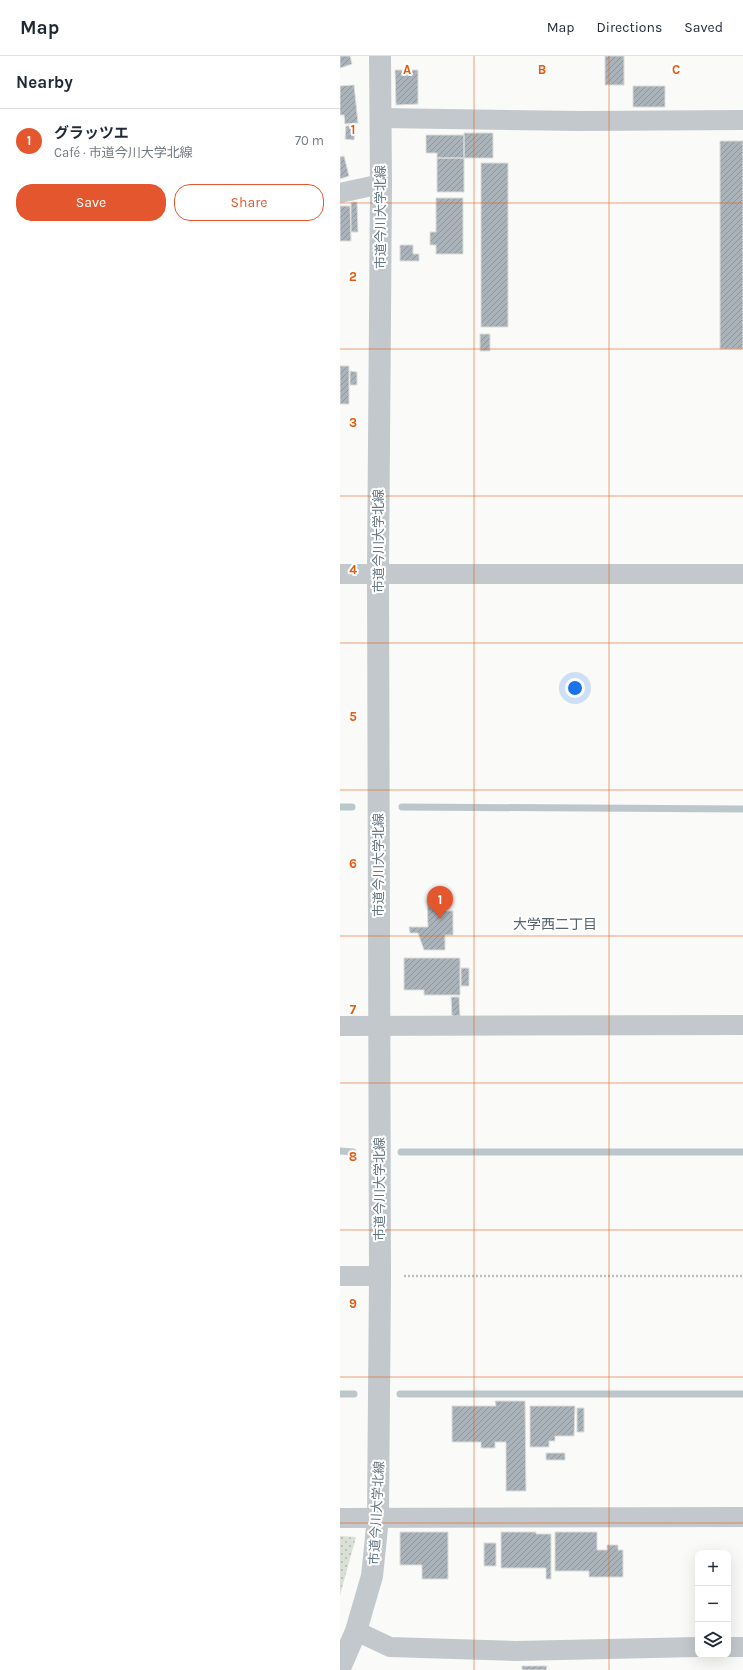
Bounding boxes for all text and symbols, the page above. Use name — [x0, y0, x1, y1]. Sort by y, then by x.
text: Map — [20, 17, 59, 39]
text: Map — [547, 19, 575, 36]
text: Directions — [597, 19, 662, 36]
text: Saved — [684, 19, 723, 36]
text: A — [403, 62, 411, 77]
text: B — [538, 62, 546, 77]
text: C — [672, 62, 680, 77]
text: Nearby — [16, 72, 73, 92]
text: 1 — [351, 122, 355, 137]
text: グラッツエ — [54, 124, 129, 142]
text: 1 — [27, 133, 31, 148]
text: 70 m — [295, 133, 324, 148]
text: Café · 市道今川大学北線 — [54, 145, 193, 160]
street label: 市道今川大学北線 — [373, 165, 388, 269]
button: Save — [16, 184, 166, 221]
button: Share — [174, 184, 324, 221]
text: 2 — [349, 269, 357, 284]
text: 3 — [349, 415, 357, 430]
street label: 市道今川大学北線 — [371, 489, 386, 593]
text: 4 — [349, 562, 357, 577]
your location — [565, 678, 585, 698]
text: 5 — [349, 709, 357, 724]
street label: 市道今川大学北線 — [371, 813, 386, 917]
text: 6 — [349, 856, 357, 871]
pin: 1 — [427, 886, 453, 919]
district label: 大学西二丁目 — [513, 916, 597, 933]
text: 7 — [350, 1002, 357, 1017]
street label: 市道今川大学北線 — [372, 1137, 387, 1241]
text: 8 — [349, 1149, 357, 1164]
text: 9 — [349, 1296, 357, 1311]
street label: 市道今川大学北線 — [366, 1461, 387, 1565]
map controls — [695, 1550, 731, 1658]
button: + — [695, 1550, 731, 1586]
button: − — [695, 1586, 731, 1622]
button: layers — [695, 1622, 731, 1658]

